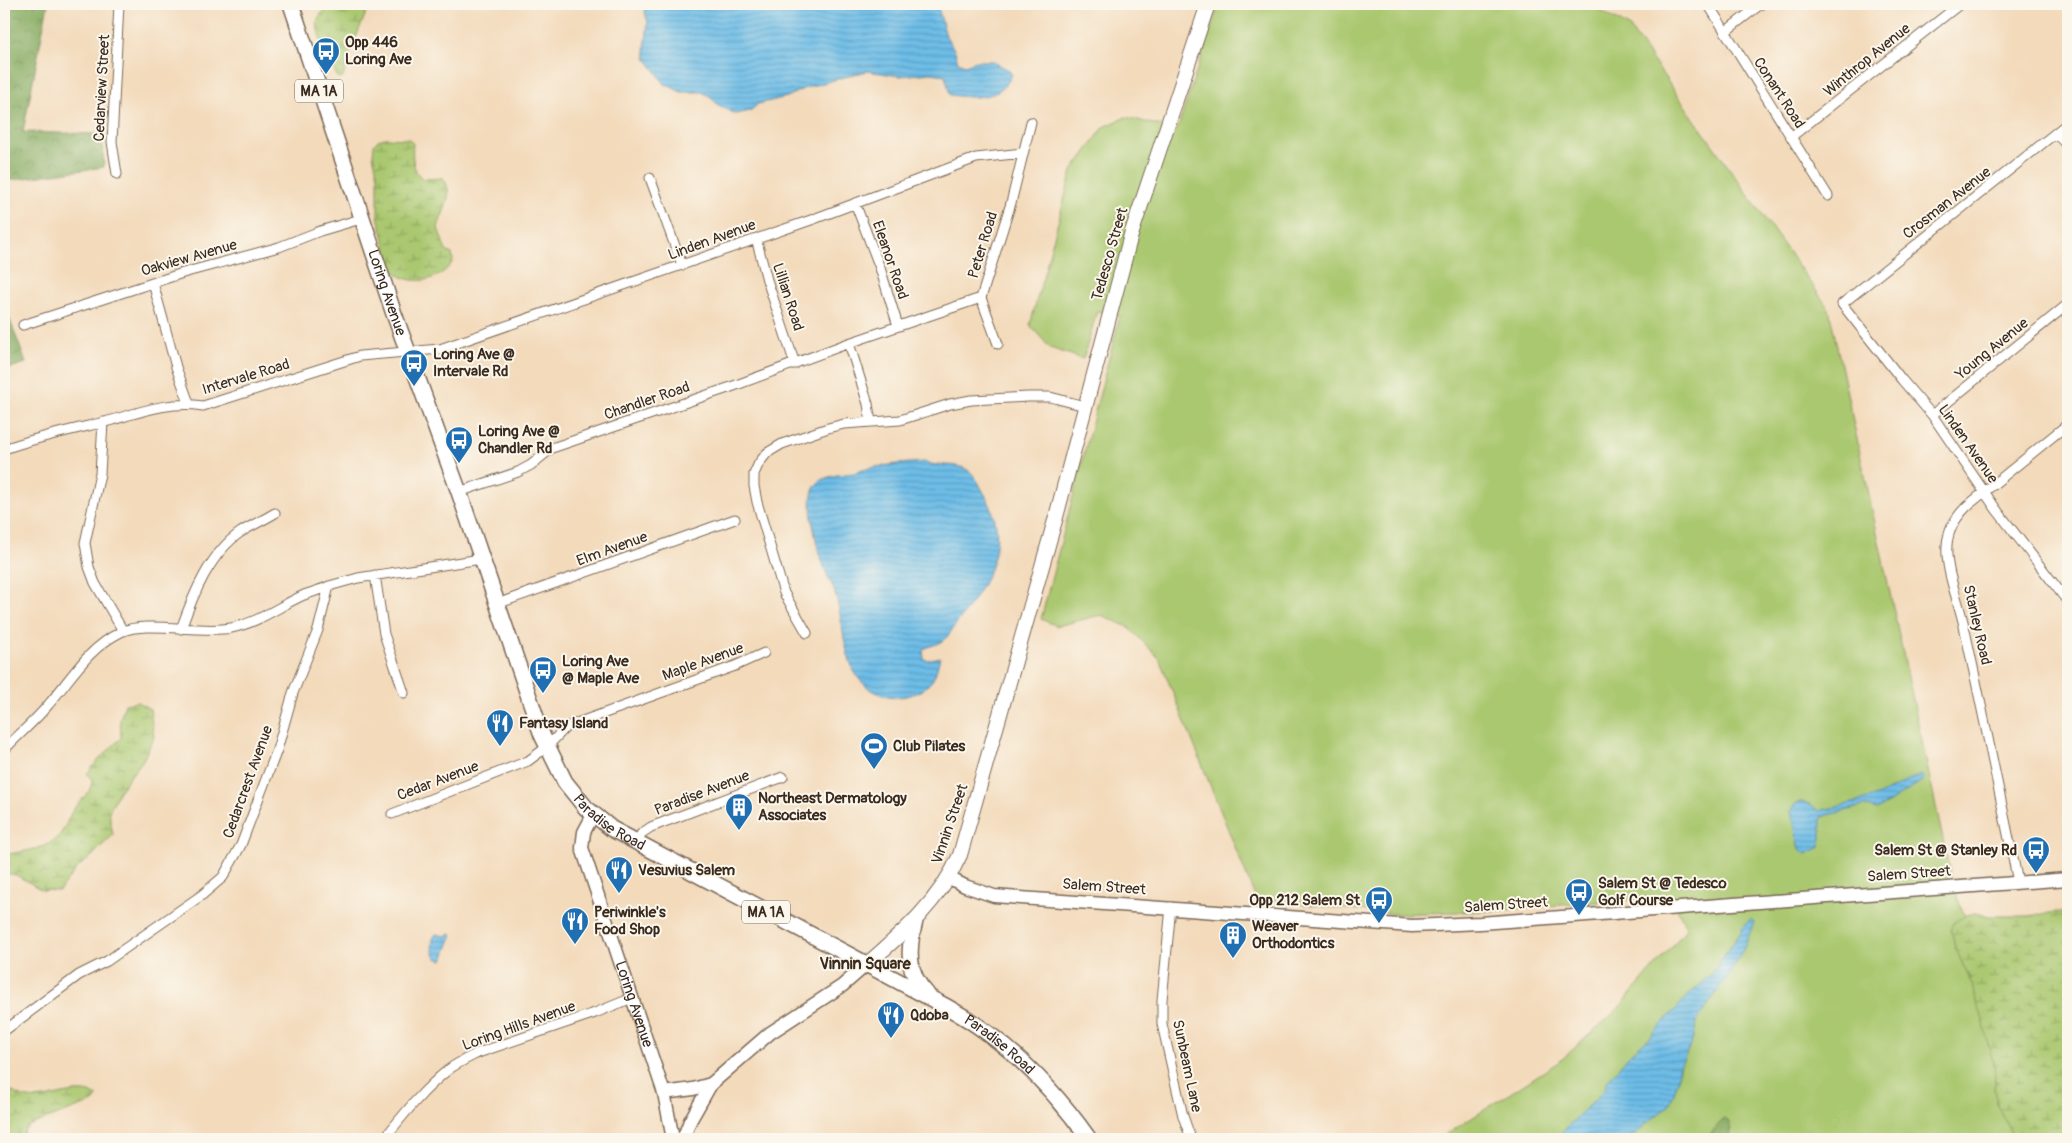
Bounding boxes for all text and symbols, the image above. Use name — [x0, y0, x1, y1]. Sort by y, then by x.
street label: Winthrop Avenue — [1820, 19, 1915, 101]
street label: Cedarview Street — [90, 33, 114, 142]
place label: Opp 446 Loring Ave — [345, 33, 412, 69]
bus stop icon: Opp 446 Loring Ave — [311, 36, 341, 75]
street label: Conant Road — [1749, 54, 1809, 132]
road number: MA 1A — [295, 80, 343, 102]
street label: Crosman Avenue — [1899, 162, 1995, 243]
street label: Tedesco Street — [1088, 204, 1133, 303]
street label: Peter Road — [964, 209, 1002, 281]
street label: Linden Avenue — [666, 215, 759, 265]
street label: Eleanor Road — [868, 218, 912, 302]
street label: Oakview Avenue — [139, 235, 240, 281]
street label: Loring Avenue — [364, 247, 411, 339]
street label: Lillian Road — [768, 261, 808, 333]
street label: Young Avenue — [1951, 313, 2033, 385]
place label: Loring Ave @ Intervale Rd — [433, 345, 515, 381]
bus stop icon: Loring Ave @ Intervale Rd — [399, 348, 429, 387]
street label: Intervale Road — [200, 355, 292, 399]
street label: Chandler Road — [602, 377, 692, 425]
street label: Linden Avenue — [1934, 401, 2002, 488]
place label: Loring Ave @ Chandler Rd — [478, 422, 560, 458]
bus stop icon: Loring Ave @ Chandler Rd — [444, 425, 474, 464]
street label: Elm Avenue — [574, 527, 651, 571]
street label: Stanley Road — [1959, 583, 1995, 667]
street label: Maple Avenue — [660, 638, 747, 685]
place label: Loring Ave @ Maple Ave — [562, 652, 640, 688]
bus stop icon: Loring Ave @ Maple Ave — [528, 655, 558, 694]
restaurant icon: Fantasy Island — [485, 708, 515, 747]
place label: Fantasy Island — [519, 714, 608, 733]
street label: Cedarcrest Avenue — [219, 723, 277, 841]
sports icon: Club Pilates — [859, 731, 889, 770]
place label: Club Pilates — [893, 737, 965, 756]
street label: Cedar Avenue — [395, 757, 482, 805]
street label: Paradise Avenue — [652, 766, 753, 820]
street label: Vinnin Street — [927, 781, 973, 867]
place label: Northeast Dermatology Associates — [758, 789, 907, 825]
street label: Paradise Road — [569, 790, 649, 855]
building icon: Northeast Dermatology Associates — [724, 792, 754, 831]
bus stop icon: Salem St @ Stanley Rd — [2021, 835, 2051, 874]
place label: Salem St @ Stanley Rd — [1874, 841, 2017, 860]
restaurant icon: Vesuvius Salem — [604, 855, 634, 894]
place label: Vesuvius Salem — [638, 861, 735, 880]
street label: Salem Street — [1867, 862, 1952, 886]
place label: Salem St @ Tedesco Golf Course — [1598, 874, 1726, 910]
street label: Salem Street — [1062, 875, 1147, 899]
bus stop icon: Salem St @ Tedesco Golf Course — [1564, 877, 1594, 916]
bus stop icon: Opp 212 Salem St — [1364, 885, 1394, 924]
place label: Opp 212 Salem St — [1249, 891, 1361, 910]
street label: Salem Street — [1464, 893, 1549, 917]
road number: MA 1A — [742, 900, 790, 924]
place label: Periwinkle's Food Shop — [594, 903, 666, 939]
restaurant icon: Periwinkle's Food Shop — [560, 906, 590, 945]
place label: Weaver Orthodontics — [1252, 917, 1335, 953]
building icon: Weaver Orthodontics — [1218, 920, 1248, 959]
district label: Vinnin Square — [819, 954, 912, 974]
street label: Loring Avenue — [611, 958, 658, 1050]
street label: Loring Hills Avenue — [460, 997, 579, 1055]
restaurant icon: Qdoba — [876, 1000, 906, 1039]
place label: Qdoba — [910, 1006, 949, 1025]
street label: Paradise Road — [961, 1010, 1039, 1078]
street label: Sunbeam Lane — [1168, 1018, 1206, 1115]

